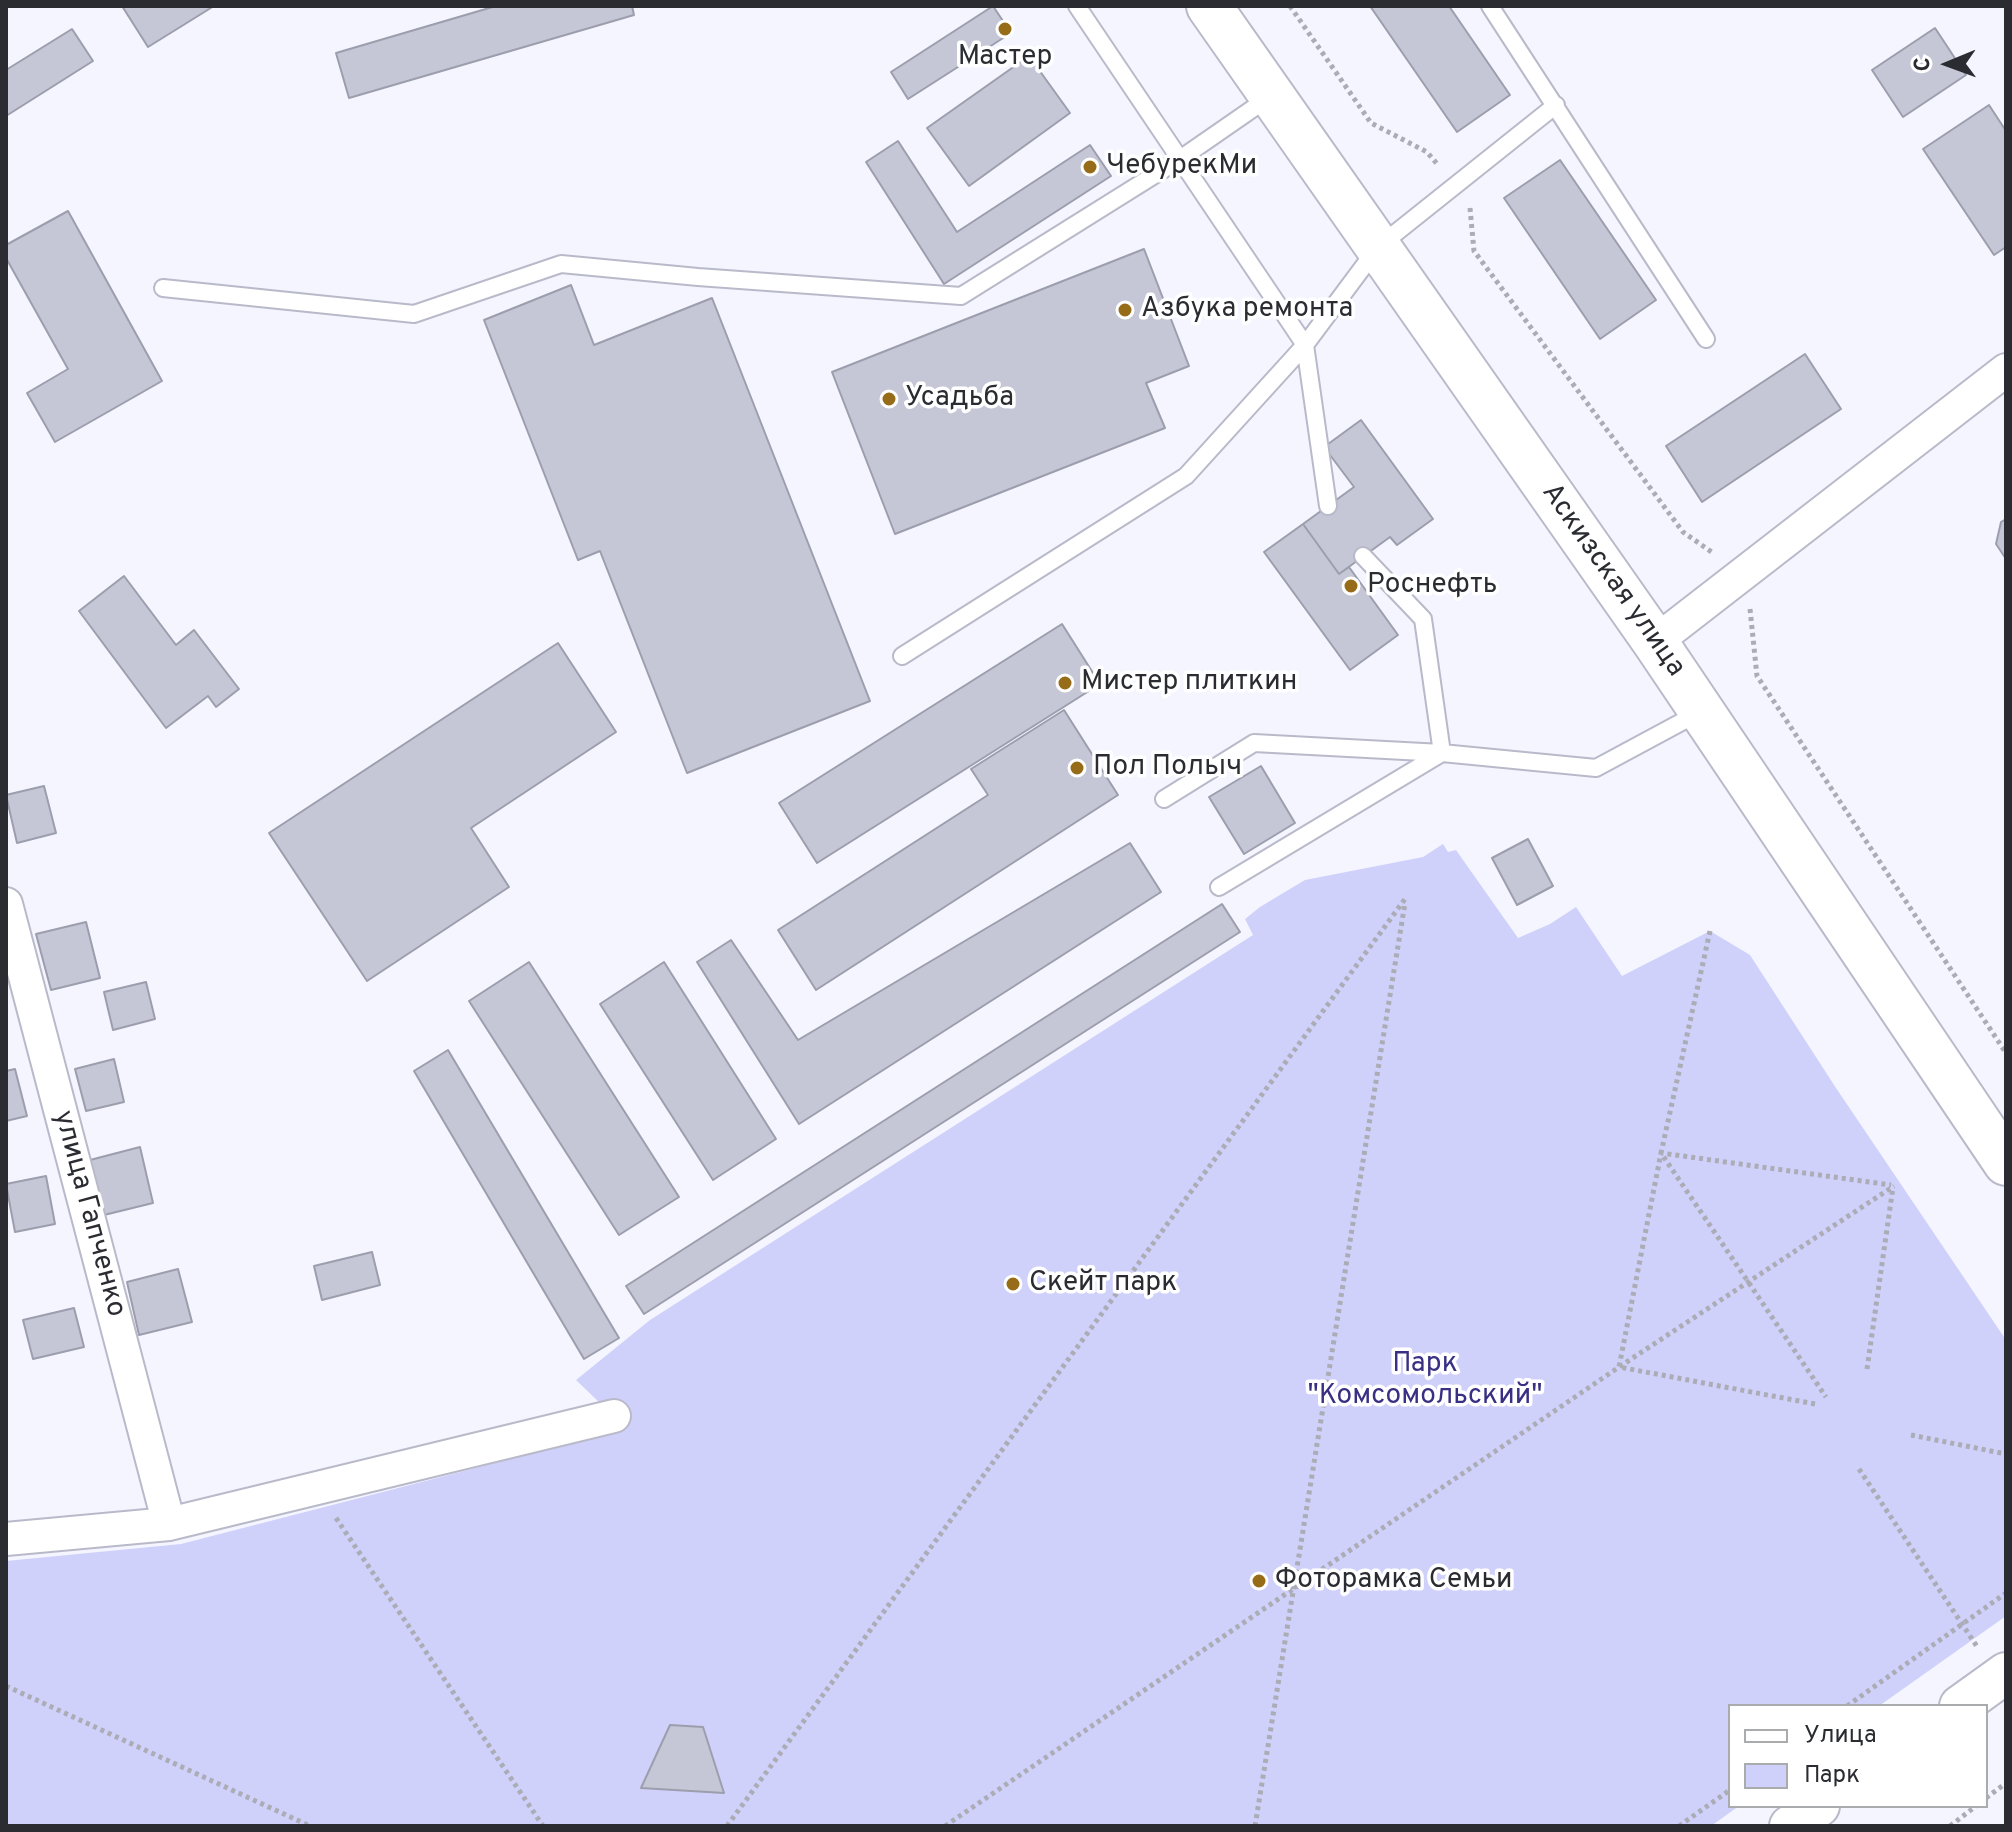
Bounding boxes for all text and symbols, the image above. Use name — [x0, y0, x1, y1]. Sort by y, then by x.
marker: Мастер — [996, 20, 1014, 38]
north arrow — [1908, 24, 1988, 104]
place label: Мастер — [958, 41, 1052, 75]
text: С — [1910, 57, 1937, 72]
place label: ЧебурекМи — [1106, 150, 1257, 184]
marker: ЧебурекМи — [1081, 158, 1099, 176]
place label: Азбука ремонта — [1141, 293, 1353, 327]
marker: Азбука ремонта — [1116, 301, 1134, 319]
place label: Усадьба — [905, 382, 1014, 416]
marker: Усадьба — [880, 390, 898, 408]
street label: Аскизская улица — [1533, 478, 1691, 684]
place label: Роснефть — [1367, 569, 1497, 603]
marker: Роснефть — [1342, 577, 1360, 595]
place label: Мистер плиткин — [1081, 666, 1297, 700]
marker: Мистер плиткин — [1056, 674, 1074, 692]
place label: Пол Полыч — [1093, 751, 1242, 785]
marker: Пол Полыч — [1068, 759, 1086, 777]
street label: улица Гапченко — [44, 1107, 132, 1321]
place label: Скейт парк — [1029, 1267, 1177, 1301]
marker: Скейт парк — [1004, 1275, 1022, 1293]
park label: Парк "Комсомольский" — [1308, 1348, 1542, 1414]
place label: Фоторамка Семьи — [1275, 1564, 1512, 1598]
marker: Фоторамка Семьи — [1250, 1572, 1268, 1590]
legend — [1728, 1704, 1988, 1808]
text: Улица — [1804, 1721, 1877, 1751]
text: Парк — [1804, 1761, 1860, 1791]

